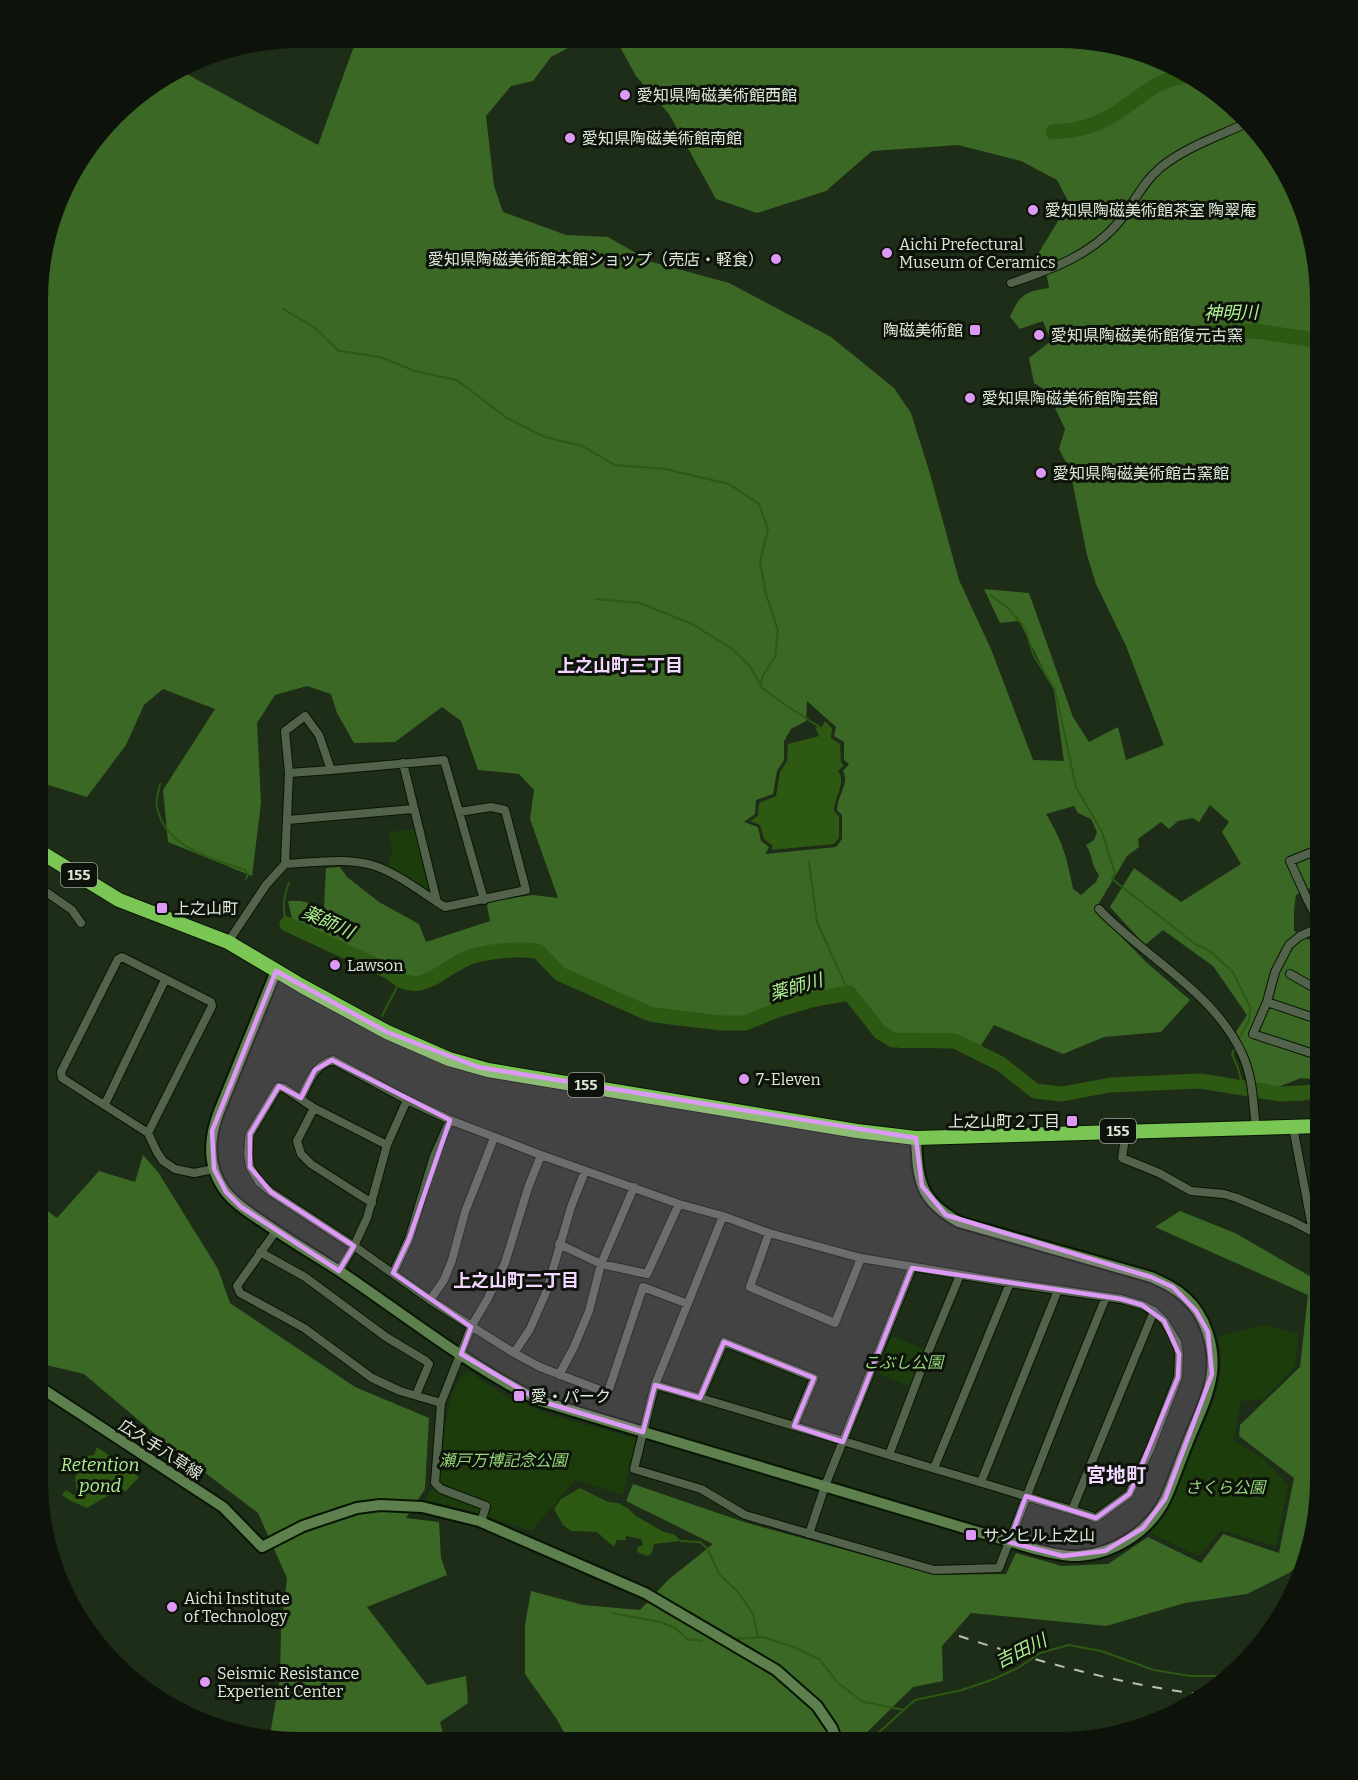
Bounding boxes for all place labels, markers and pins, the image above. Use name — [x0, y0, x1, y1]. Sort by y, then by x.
place label: 愛知県陶磁美術館西館 — [637, 86, 797, 105]
marker: 愛知県陶磁美術館西館 — [618, 88, 632, 102]
place label: 愛知県陶磁美術館南館 — [582, 129, 742, 148]
marker: 愛知県陶磁美術館南館 — [563, 131, 577, 145]
place label: 愛知県陶磁美術館茶室 陶翠庵 — [1045, 201, 1256, 220]
marker: 愛知県陶磁美術館茶室 陶翠庵 — [1026, 203, 1040, 217]
place label: Aichi Prefectural Museum of Ceramics — [899, 235, 1056, 272]
marker: Aichi Prefectural Museum of Ceramics — [880, 246, 894, 260]
place label: 愛知県陶磁美術館本館ショップ（売店・軽食） — [428, 250, 764, 269]
marker: 愛知県陶磁美術館本館ショップ（売店・軽食） — [769, 252, 783, 266]
place label: 陶磁美術館 — [883, 321, 963, 340]
marker: 陶磁美術館 — [968, 323, 982, 337]
place label: 愛知県陶磁美術館復元古窯 — [1051, 326, 1243, 345]
marker: 愛知県陶磁美術館復元古窯 — [1032, 328, 1046, 342]
place label: 愛知県陶磁美術館陶芸館 — [982, 389, 1158, 408]
marker: 愛知県陶磁美術館陶芸館 — [963, 391, 977, 405]
place label: 愛知県陶磁美術館古窯館 — [1053, 464, 1229, 483]
marker: 愛知県陶磁美術館古窯館 — [1034, 466, 1048, 480]
place label: 上之山町 — [174, 899, 238, 918]
marker: 上之山町 — [155, 901, 169, 915]
place label: Lawson — [347, 956, 403, 975]
marker: Lawson — [328, 958, 342, 972]
place label: 7-Eleven — [756, 1070, 821, 1089]
marker: 7-Eleven — [737, 1072, 751, 1086]
place label: 上之山町２丁目 — [948, 1112, 1060, 1131]
marker: 上之山町２丁目 — [1065, 1114, 1079, 1128]
place label: 愛・パーク — [531, 1387, 611, 1406]
marker: 愛・パーク — [512, 1389, 526, 1403]
place label: サンヒル上之山 — [983, 1526, 1095, 1545]
marker: サンヒル上之山 — [964, 1528, 978, 1542]
place label: Aichi Institute of Technology — [184, 1589, 290, 1626]
marker: Aichi Institute of Technology — [165, 1600, 179, 1614]
place label: Seismic Resistance Experient Center — [217, 1664, 359, 1701]
marker: Seismic Resistance Experient Center — [198, 1675, 212, 1689]

